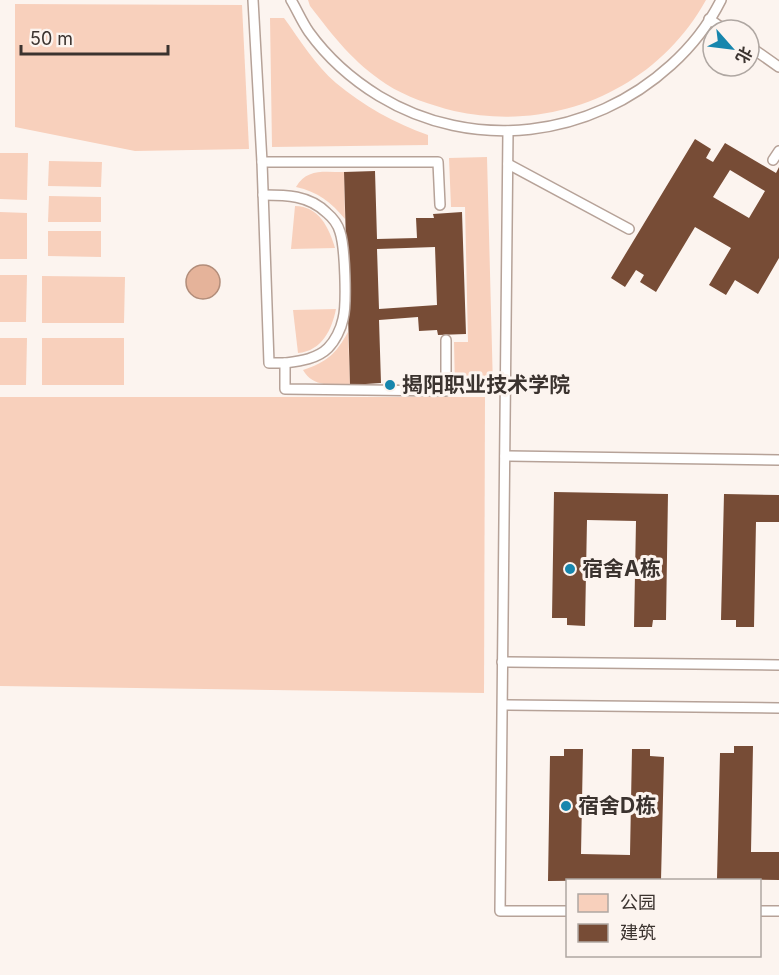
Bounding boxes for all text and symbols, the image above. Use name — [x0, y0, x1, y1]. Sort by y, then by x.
scale bar — [21, 18, 168, 56]
north arrow — [701, 18, 761, 78]
text: 50 m — [30, 28, 73, 49]
text: 北 — [732, 43, 757, 67]
place label: 揭阳职业技术学院 — [402, 372, 570, 397]
marker: 揭阳职业技术学院 — [383, 378, 397, 392]
place label: 宿舍A栋 — [582, 556, 661, 581]
marker: 宿舍A栋 — [563, 562, 577, 576]
place label: 宿舍D栋 — [578, 793, 656, 818]
marker: 宿舍D栋 — [559, 799, 573, 813]
legend — [566, 879, 761, 957]
text: 公园 — [620, 892, 656, 913]
text: 建筑 — [620, 922, 656, 943]

